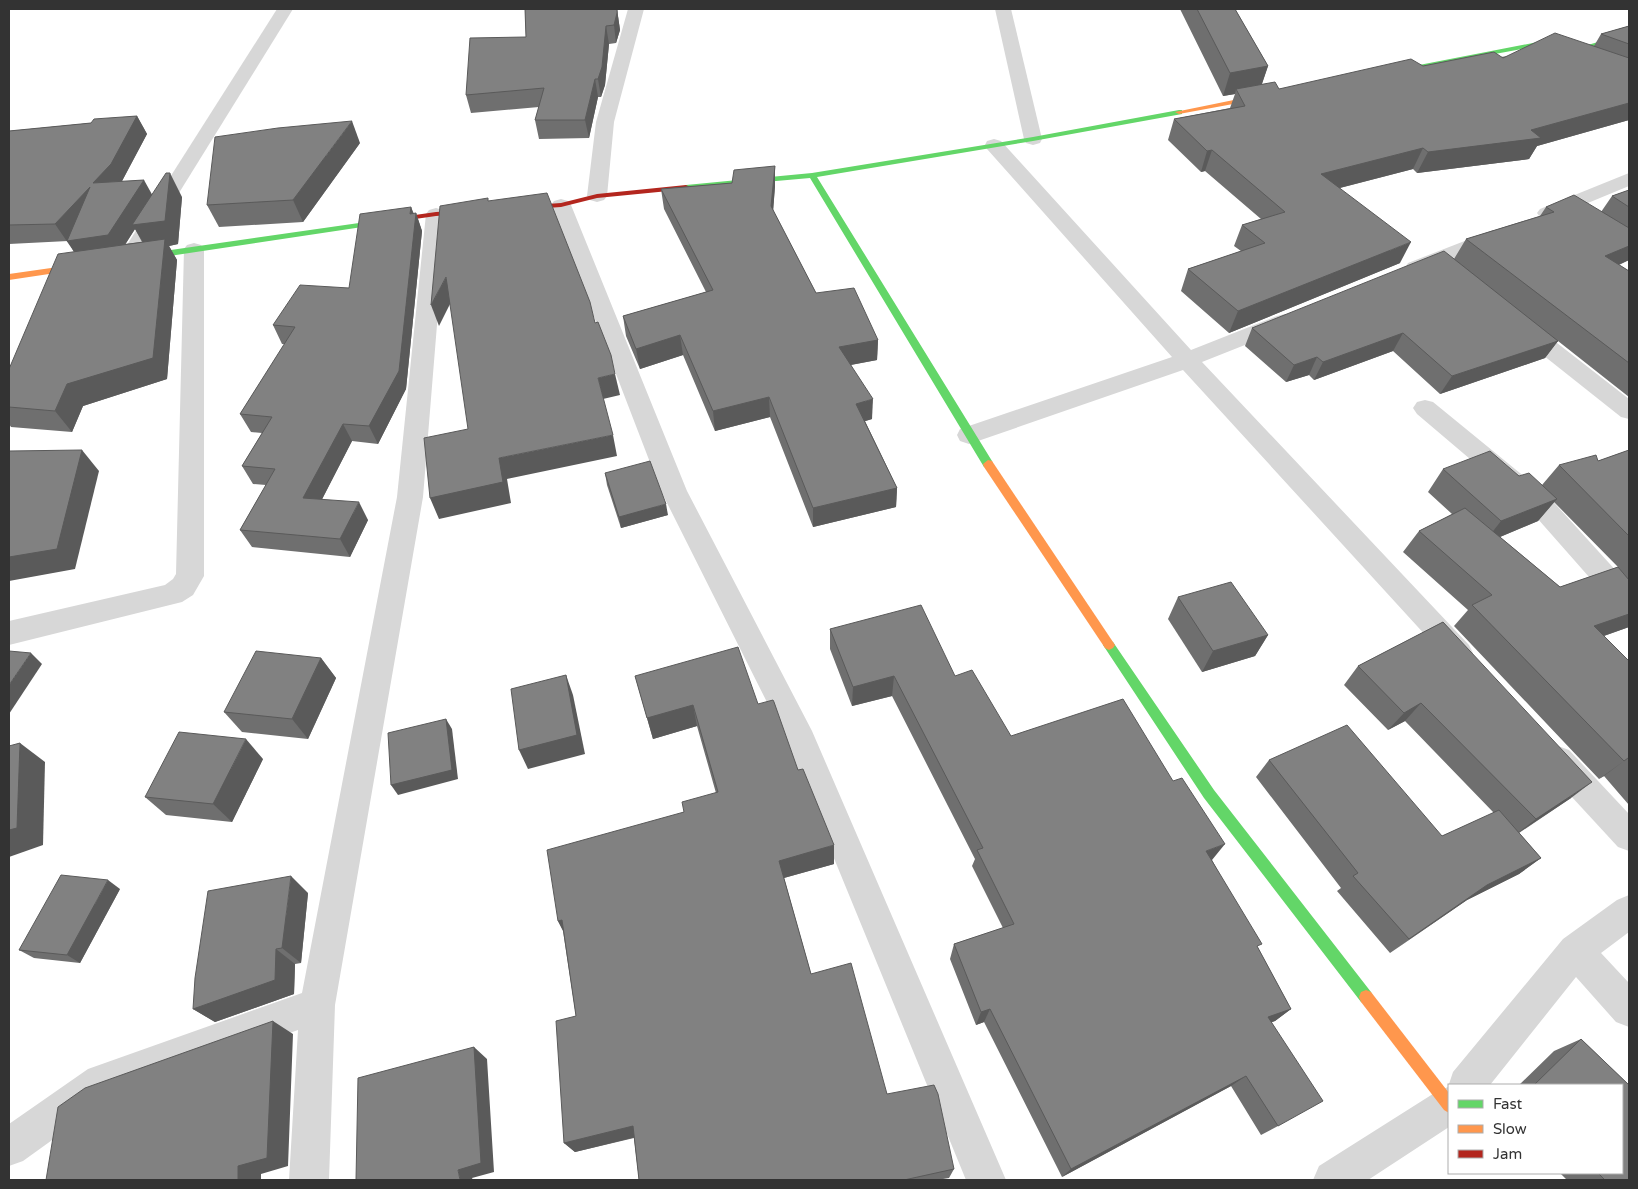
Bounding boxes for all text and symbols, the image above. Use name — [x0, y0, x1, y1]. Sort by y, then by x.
legend — [1448, 1084, 1623, 1174]
text: Fast — [1493, 1095, 1523, 1113]
text: Slow — [1493, 1120, 1527, 1138]
text: Jam — [1493, 1145, 1522, 1163]

